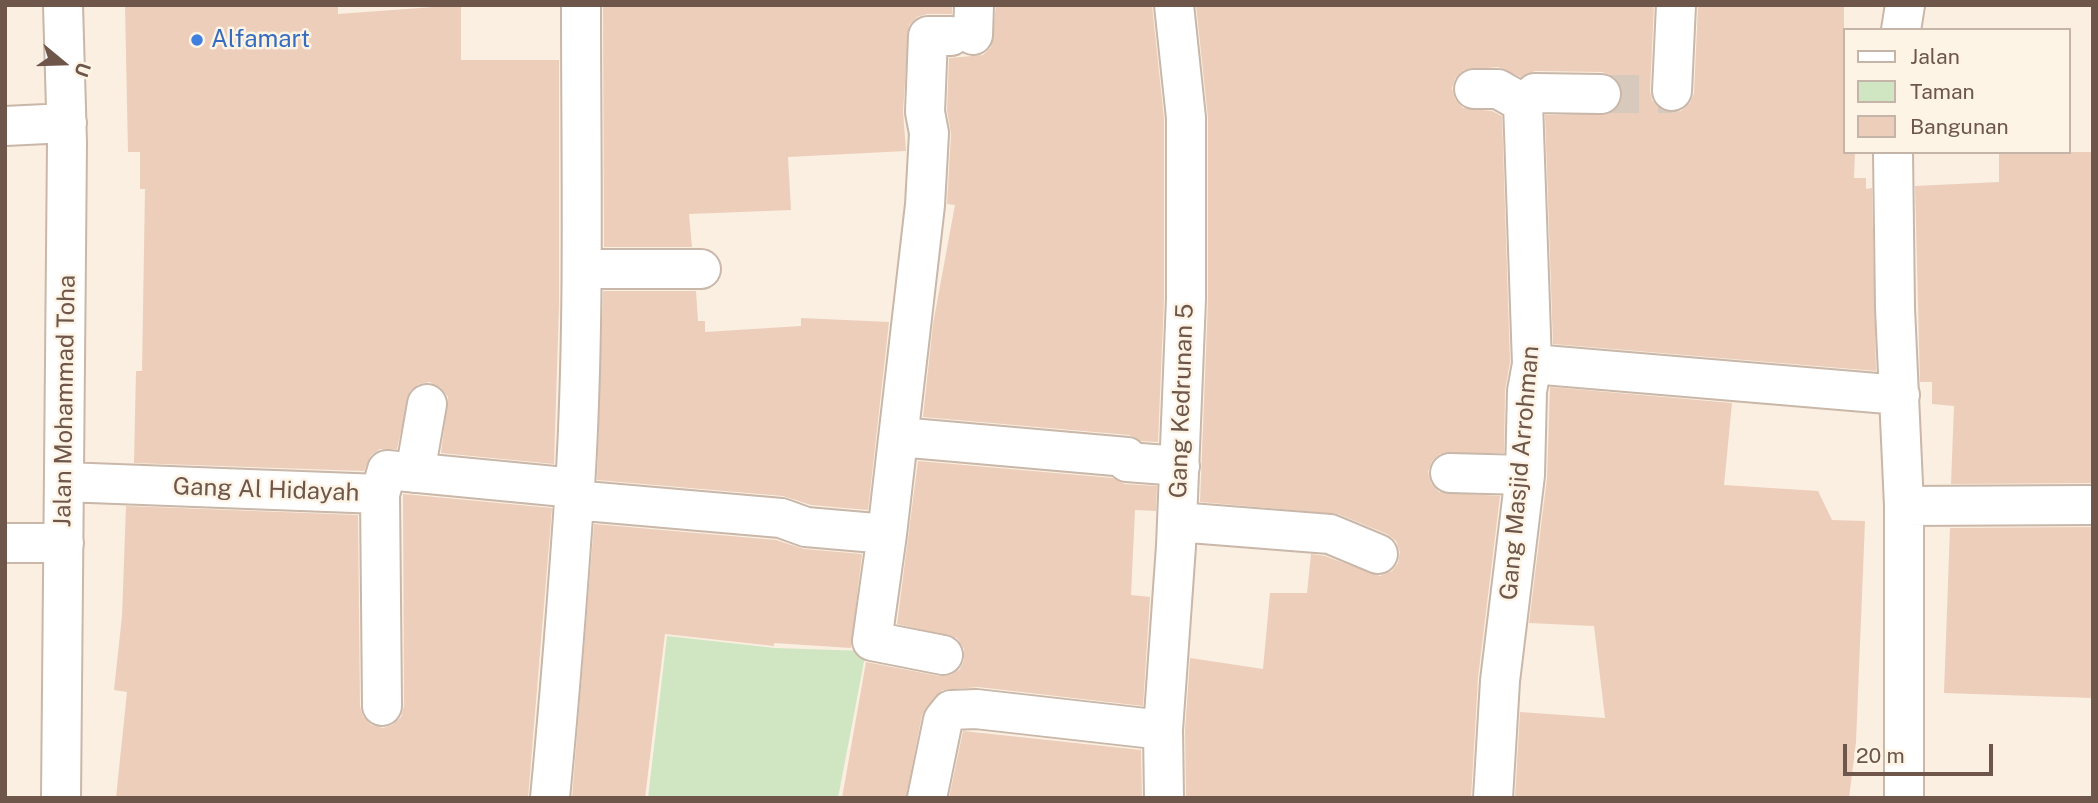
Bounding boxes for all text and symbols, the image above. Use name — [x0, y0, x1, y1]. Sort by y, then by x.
place label: Alfamart — [211, 26, 310, 54]
north arrow — [28, 28, 98, 98]
legend — [1842, 28, 2070, 154]
marker: Alfamart — [189, 32, 205, 48]
text: Jalan — [1910, 44, 1960, 69]
text: U — [70, 60, 95, 80]
text: Taman — [1910, 79, 1975, 104]
text: Bangunan — [1910, 114, 2009, 139]
street label: Jalan Mohammad Toha — [48, 274, 82, 528]
street label: Gang Kedrunan 5 — [1164, 303, 1200, 499]
street label: Gang Masjid Arrohman — [1495, 345, 1545, 601]
street label: Gang Al Hidayah — [172, 472, 360, 508]
scale bar — [1846, 730, 1996, 774]
text: 20 m — [1856, 743, 1905, 768]

